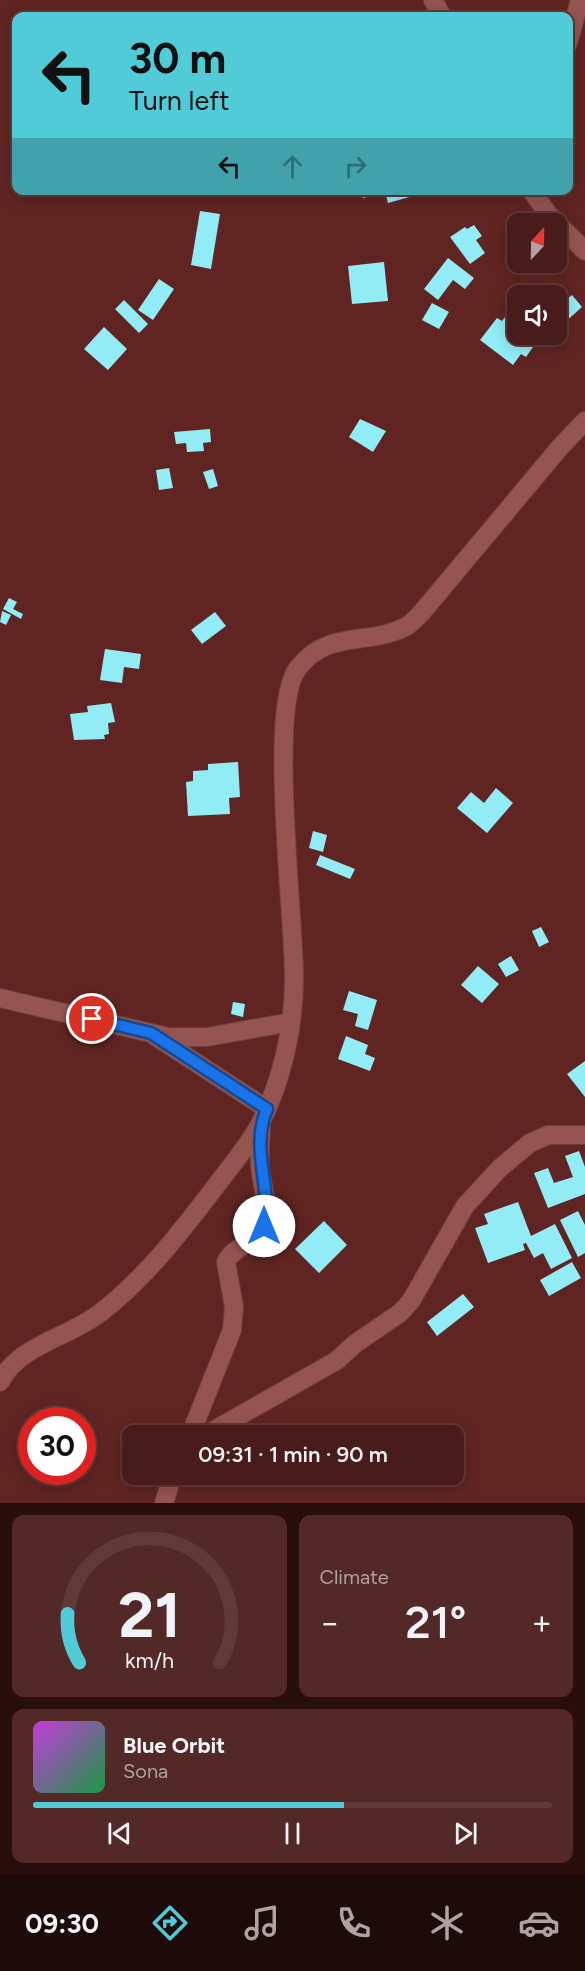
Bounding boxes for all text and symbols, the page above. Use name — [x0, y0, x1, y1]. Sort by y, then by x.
text: 30 m — [129, 33, 226, 84]
icon: left — [30, 36, 108, 114]
text: Turn left — [129, 84, 229, 117]
icon: left — [213, 150, 246, 183]
icon: ahead — [276, 150, 309, 183]
icon: right — [339, 150, 372, 183]
north arrow — [507, 213, 567, 273]
map controls — [507, 213, 567, 345]
button: sound — [507, 285, 567, 345]
pin — [66, 993, 117, 1044]
icon: arrive — [75, 1002, 108, 1035]
position arrow — [232, 1194, 296, 1258]
speed limit sign: 30 — [18, 1407, 96, 1485]
text: 09:31 · 1 min · 90 m — [198, 1441, 388, 1468]
text: Climate — [320, 1565, 389, 1589]
text: 21 — [118, 1578, 180, 1653]
text: 21° — [405, 1595, 466, 1649]
text: − — [320, 1603, 340, 1642]
text: + — [531, 1603, 552, 1642]
text: km/h — [125, 1648, 174, 1673]
text: Blue Orbit — [123, 1732, 225, 1759]
text: Sona — [123, 1759, 168, 1783]
icon: previous — [103, 1817, 136, 1850]
icon: pause — [276, 1817, 309, 1850]
icon: next — [449, 1817, 482, 1850]
icon: directions — [149, 1902, 191, 1944]
icon: music — [241, 1902, 283, 1944]
icon: phone — [333, 1902, 375, 1944]
icon: climate — [426, 1902, 468, 1944]
icon: car — [518, 1902, 560, 1944]
text: 09:30 — [25, 1907, 99, 1940]

